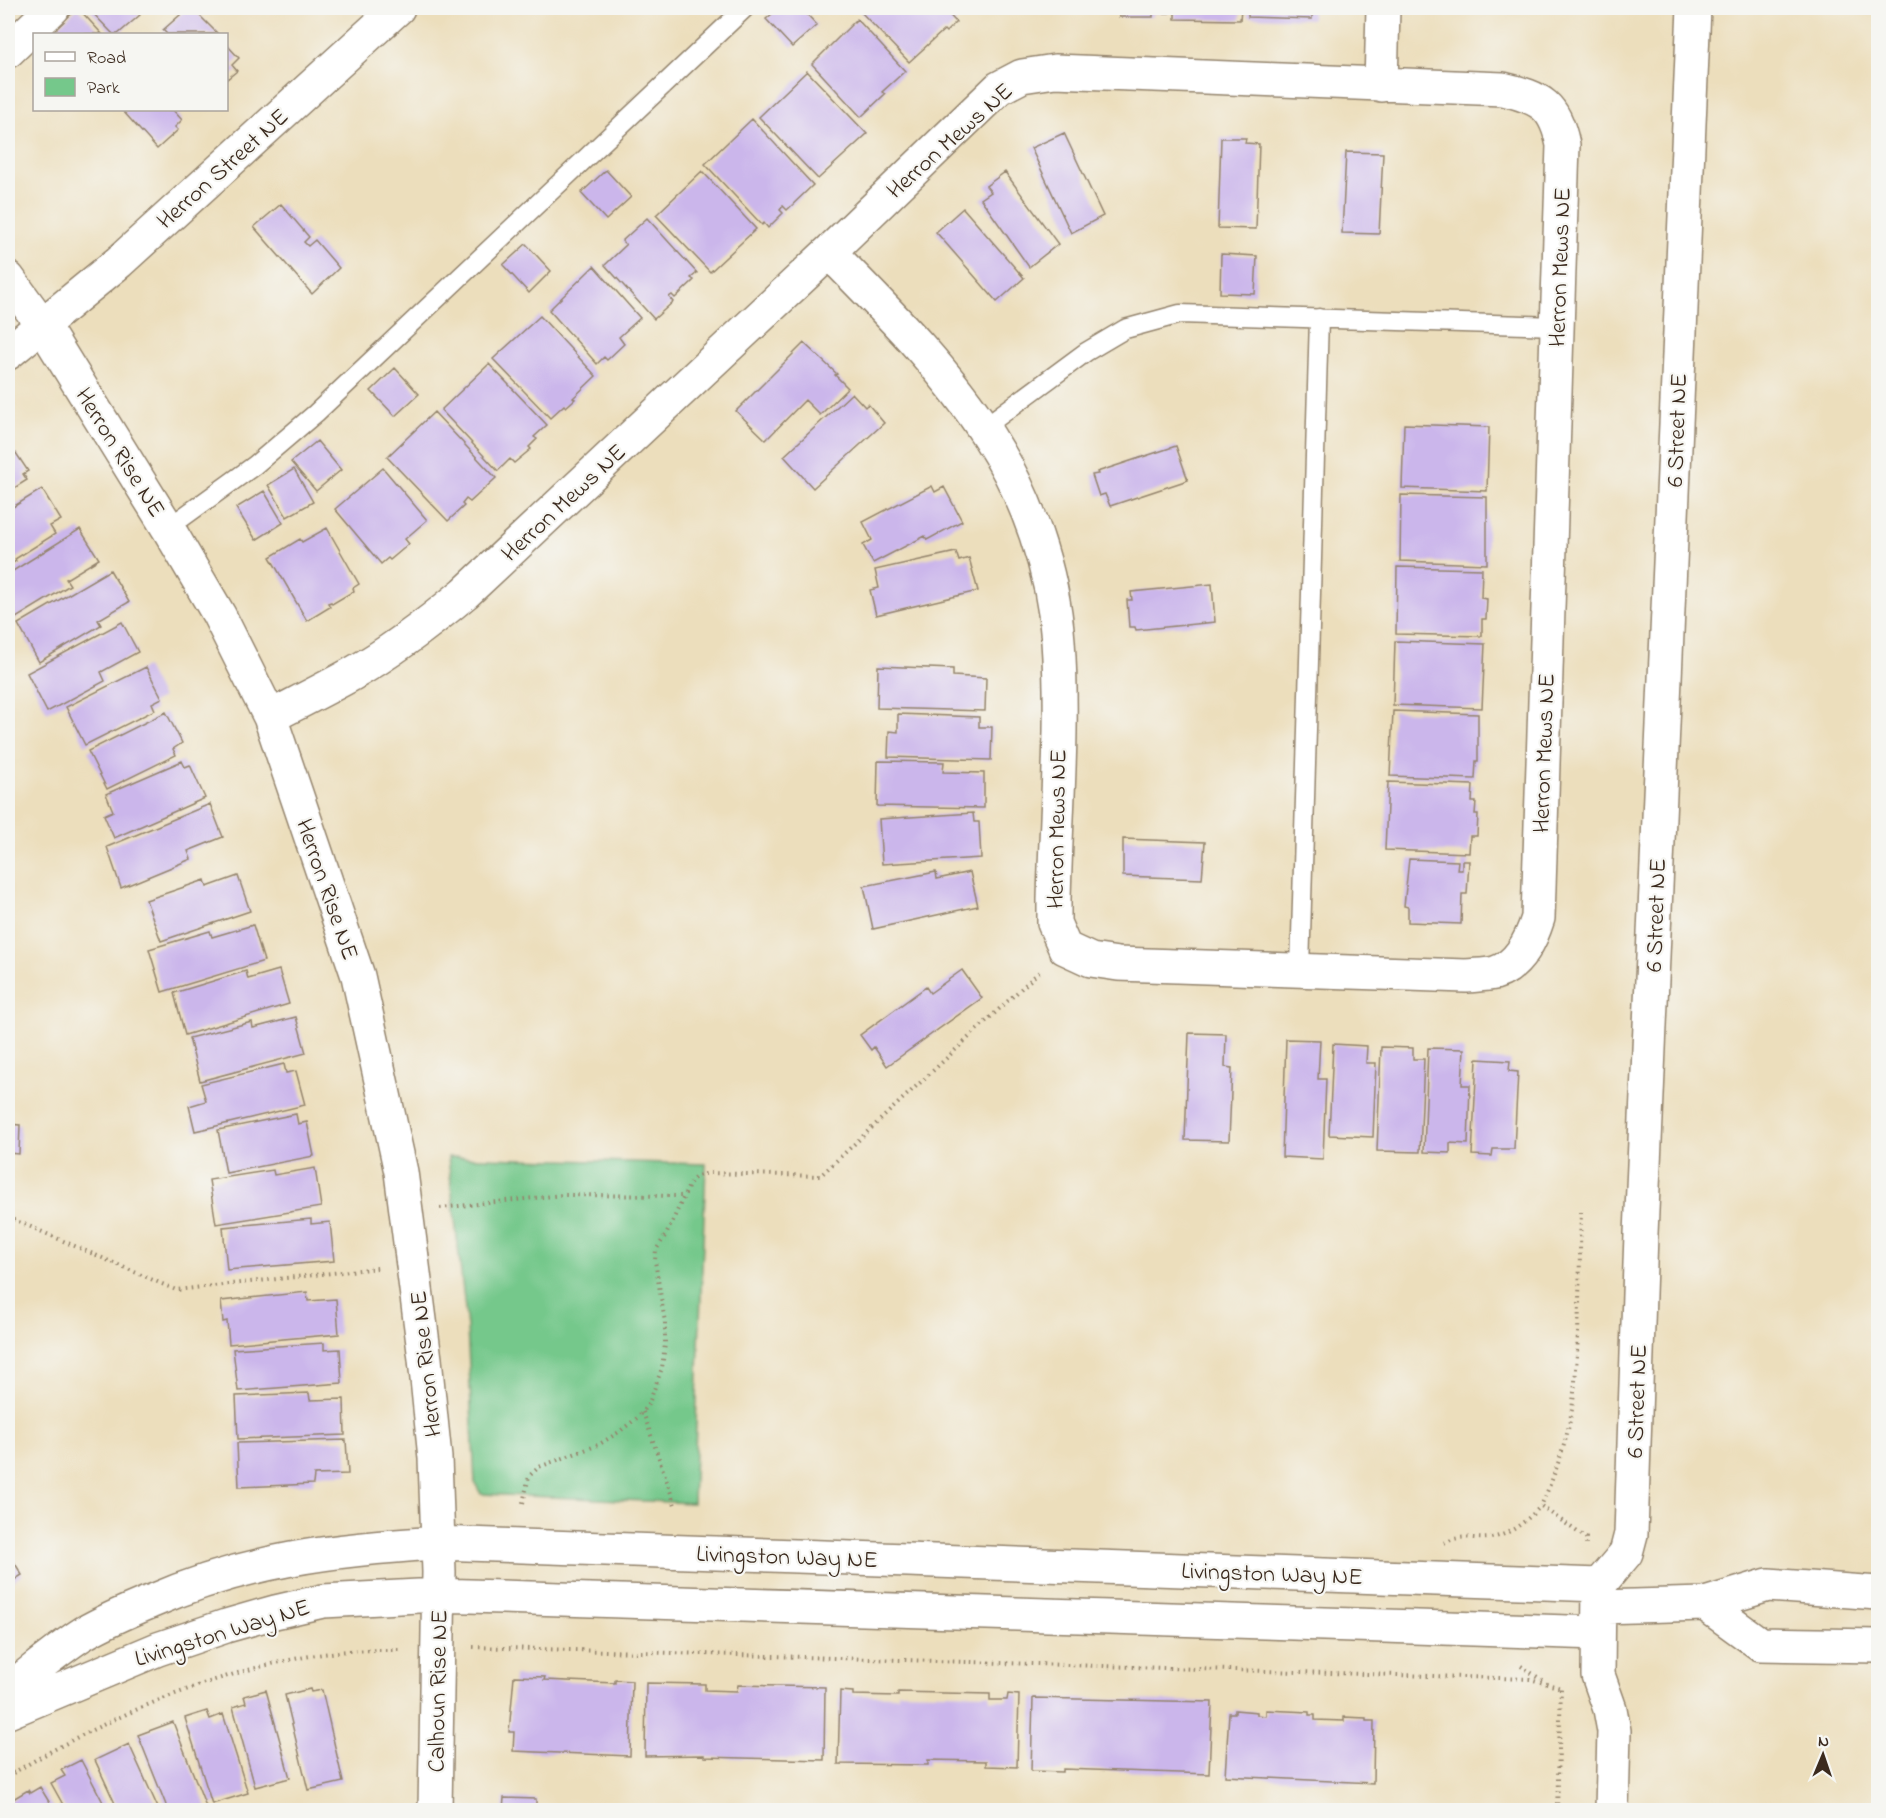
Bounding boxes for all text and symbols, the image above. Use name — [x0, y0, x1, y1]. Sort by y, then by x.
legend — [33, 33, 228, 111]
text: Road — [87, 46, 126, 72]
street label: Herron Mews NE — [880, 75, 1022, 208]
text: Park — [87, 76, 120, 102]
street label: Herron Street NE — [150, 101, 297, 239]
street label: Herron Mews NE — [1541, 187, 1582, 348]
street label: 6 Street NE — [1659, 373, 1698, 488]
street label: Herron Rise NE — [65, 382, 173, 525]
street label: Herron Mews NE — [494, 436, 635, 571]
street label: Herron Mews NE — [1525, 673, 1566, 834]
street label: Herron Mews NE — [1040, 749, 1077, 909]
street label: Herron Rise NE — [285, 815, 366, 965]
street label: 6 Street NE — [1638, 858, 1677, 973]
street label: Herron Rise NE — [402, 1289, 453, 1439]
street label: 6 Street NE — [1619, 1344, 1658, 1459]
street label: Livingston Way NE — [695, 1538, 878, 1580]
street label: Livingston Way NE — [1180, 1555, 1363, 1597]
street label: Livingston Way NE — [131, 1591, 315, 1679]
street label: Calhoun Rise NE — [421, 1609, 458, 1773]
north arrow — [1793, 1725, 1853, 1785]
text: N — [1818, 1730, 1829, 1754]

